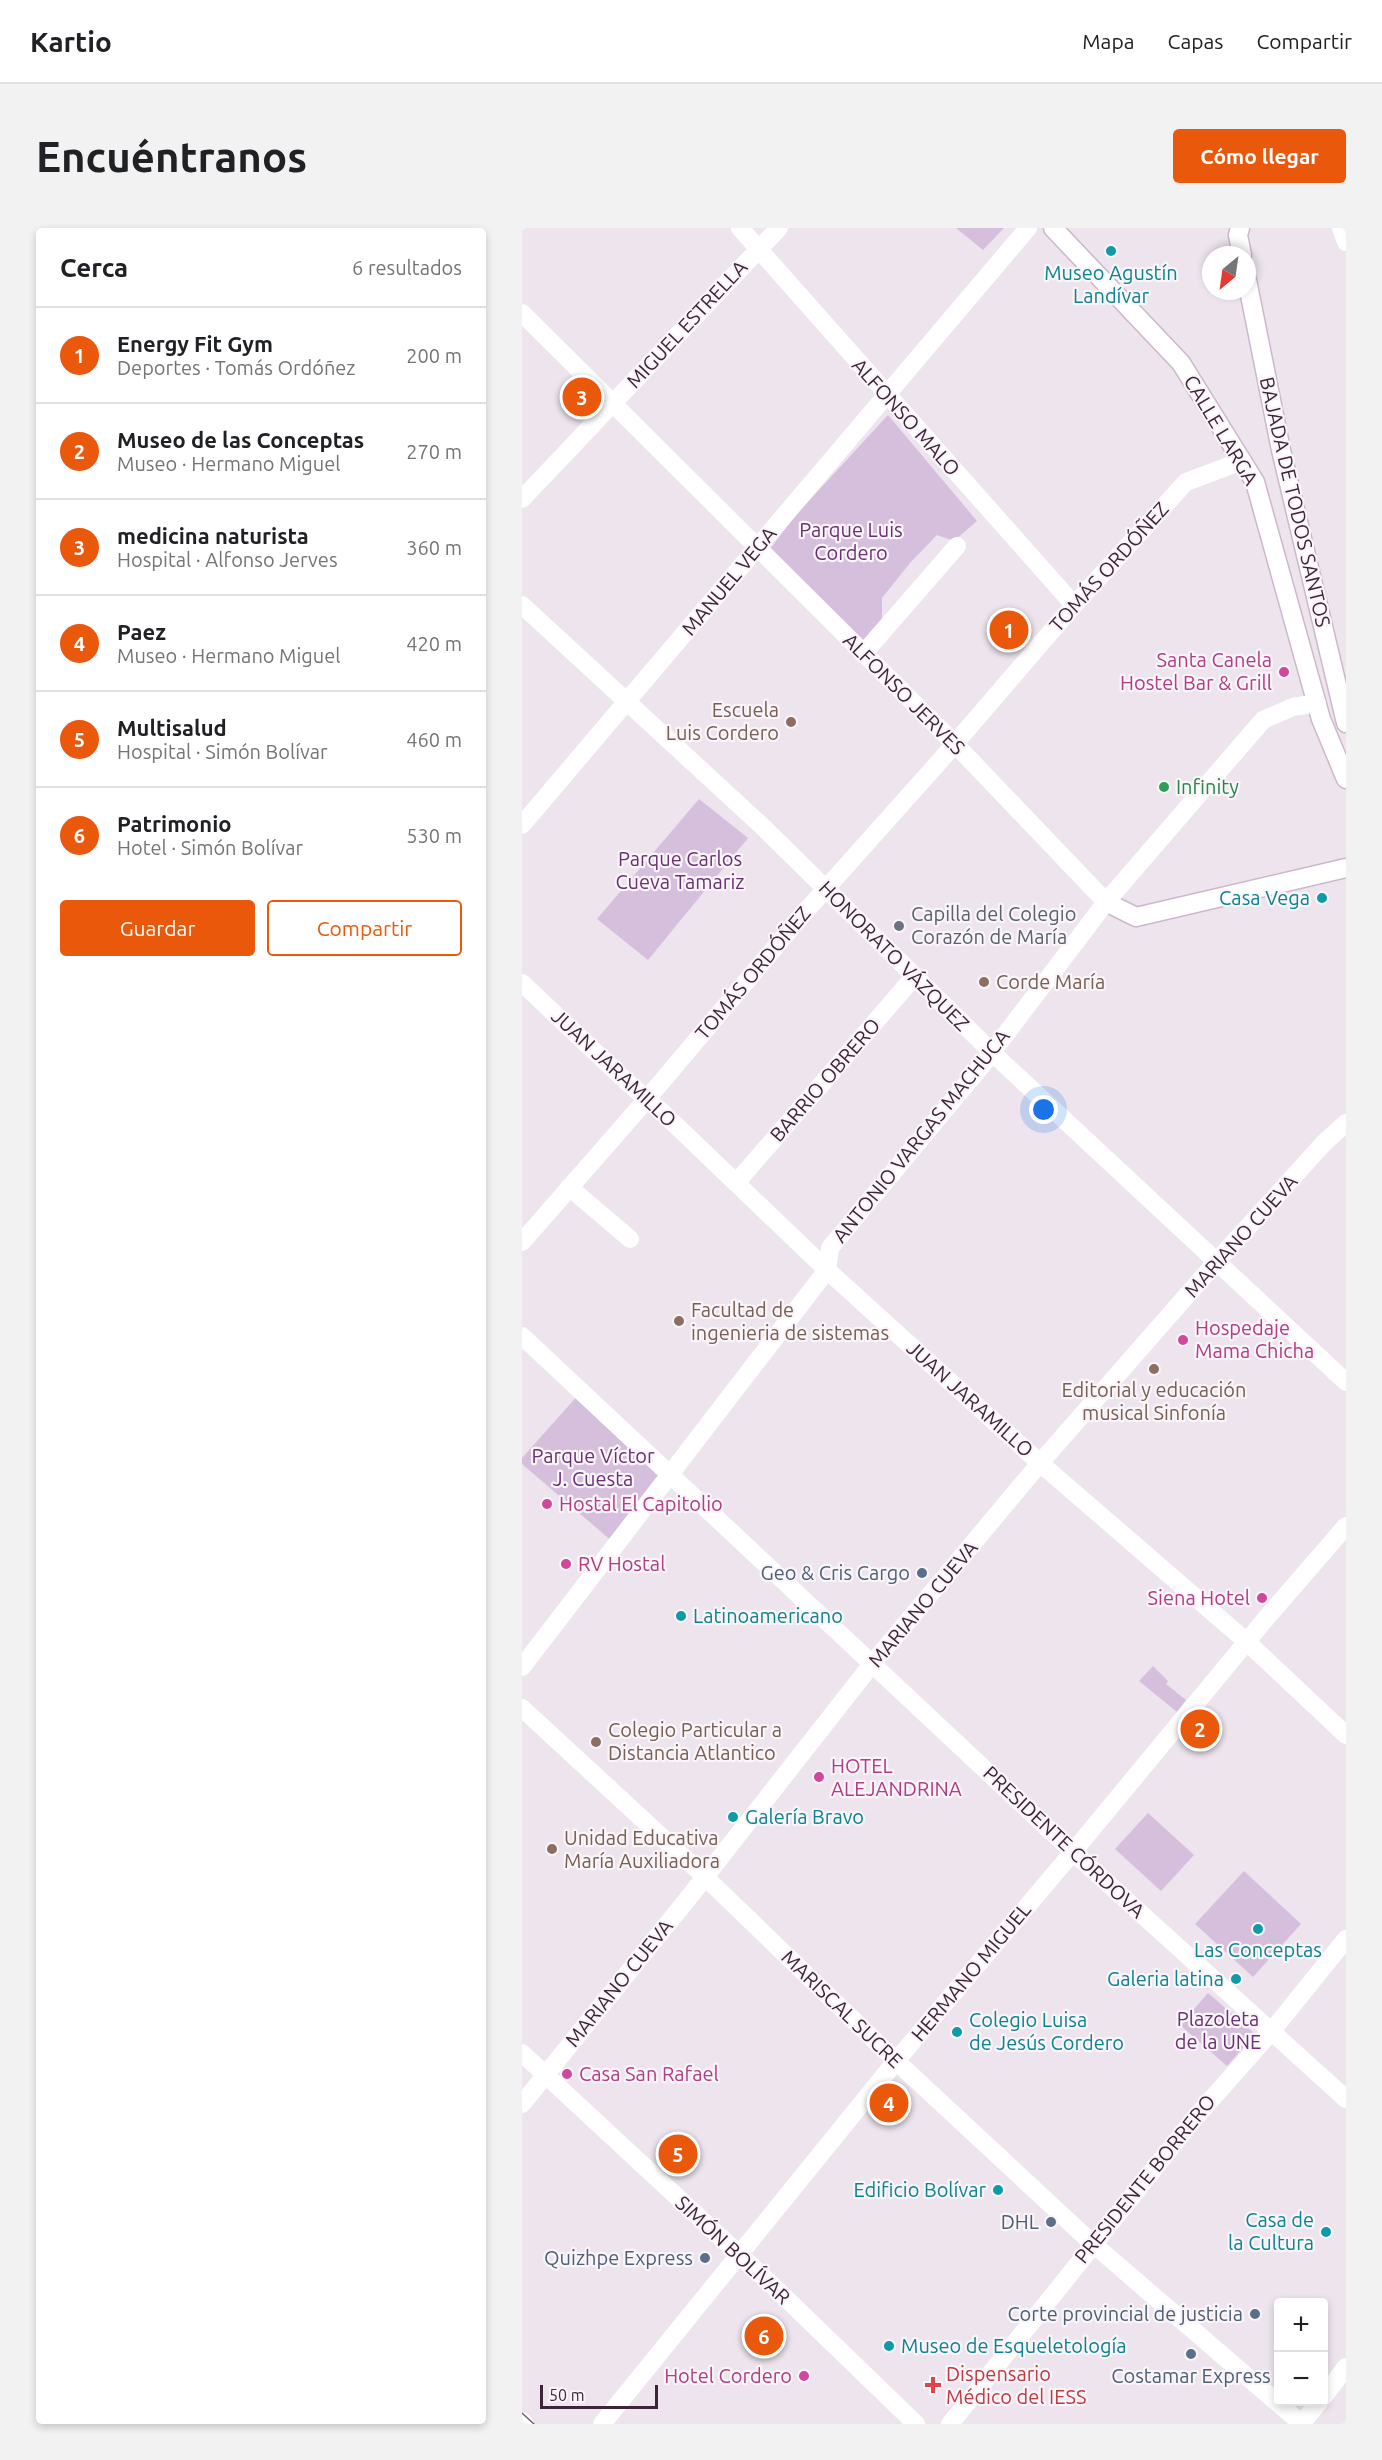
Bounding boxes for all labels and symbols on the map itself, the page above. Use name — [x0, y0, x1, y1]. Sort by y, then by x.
marker: Museo Agustín Landívar — [1104, 244, 1118, 258]
north arrow — [1202, 246, 1256, 300]
street label: MIGUEL ESTRELLA — [622, 255, 752, 392]
place label: Museo Agustín Landívar — [1044, 261, 1178, 307]
street label: ALFONSO MALO — [848, 353, 965, 480]
street label: CALLE LARGA — [1180, 371, 1263, 489]
pin: 3 — [562, 374, 602, 420]
street label: BAJADA DE TODOS SANTOS — [1255, 375, 1335, 629]
street label: TOMÁS ORDÓÑEZ — [1044, 497, 1173, 636]
park label: Parque Luis Cordero — [799, 518, 903, 564]
street label: MANUEL VEGA — [677, 522, 781, 639]
pin: 1 — [990, 608, 1028, 652]
street label: ALFONSO JERVES — [839, 628, 970, 759]
place label: Santa Canela Hostel Bar & Grill — [1120, 648, 1272, 694]
marker: Santa Canela Hostel Bar & Grill — [1277, 665, 1291, 679]
place label: Escuela Luis Cordero — [666, 698, 779, 744]
marker: Escuela Luis Cordero — [784, 715, 798, 729]
place label: Infinity — [1176, 775, 1239, 798]
marker: Infinity — [1157, 780, 1171, 794]
park label: Parque Carlos Cueva Tamariz — [616, 847, 744, 893]
street label: HONORATO VÁZQUEZ — [815, 876, 974, 1035]
place label: Casa Vega — [1219, 886, 1310, 909]
marker: Casa Vega — [1315, 891, 1329, 905]
street label: TOMÁS ORDÓÑEZ — [690, 901, 815, 1044]
place label: Capilla del Colegio Corazón de María — [911, 902, 1076, 948]
marker: Capilla del Colegio Corazón de María — [892, 919, 906, 933]
place label: Corde María — [996, 970, 1105, 993]
marker: Corde María — [977, 975, 991, 989]
street label: JUAN JARAMILLO — [547, 1004, 681, 1131]
street label: BARRIO OBRERO — [765, 1013, 884, 1146]
street label: ANTONIO VARGAS MACHUCA — [828, 1025, 1014, 1247]
your location — [1029, 1095, 1058, 1124]
street label: MARIANO CUEVA — [1179, 1170, 1302, 1302]
place label: Facultad de ingenieria de sistemas — [691, 1298, 889, 1344]
marker: Facultad de ingenieria de sistemas — [672, 1314, 686, 1328]
place label: Hospedaje Mama Chicha — [1195, 1316, 1314, 1362]
marker: Hospedaje Mama Chicha — [1176, 1333, 1190, 1347]
street label: JUAN JARAMILLO — [902, 1336, 1038, 1461]
marker: Editorial y educación musical Sinfonía — [1147, 1362, 1161, 1376]
place label: Editorial y educación musical Sinfonía — [1062, 1378, 1246, 1424]
park label: Parque Víctor J. Cuesta — [532, 1444, 655, 1490]
place label: Hostal El Capitolio — [559, 1492, 723, 1515]
marker: Hostal El Capitolio — [540, 1497, 554, 1511]
street label: MARIANO CUEVA — [863, 1536, 982, 1671]
place label: RV Hostal — [578, 1552, 665, 1575]
marker: RV Hostal — [559, 1557, 573, 1571]
place label: Geo & Cris Cargo — [760, 1561, 910, 1584]
marker: Geo & Cris Cargo — [915, 1566, 929, 1580]
place label: Siena Hotel — [1148, 1586, 1250, 1609]
marker: Siena Hotel — [1255, 1591, 1269, 1605]
place label: Latinoamericano — [693, 1604, 843, 1627]
marker: Latinoamericano — [674, 1609, 688, 1623]
pin: 2 — [1180, 1706, 1220, 1752]
place label: Colegio Particular a Distancia Atlantico — [608, 1718, 782, 1764]
marker: Colegio Particular a Distancia Atlantico — [589, 1735, 603, 1749]
place label: HOTEL ALEJANDRINA — [831, 1754, 962, 1800]
street label: PRESIDENTE CÓRDOVA — [979, 1761, 1150, 1922]
marker: HOTEL ALEJANDRINA — [812, 1770, 826, 1784]
place label: Galería Bravo — [745, 1805, 864, 1828]
marker: Galería Bravo — [726, 1810, 740, 1824]
place label: Unidad Educativa María Auxiliadora — [564, 1826, 720, 1872]
marker: Unidad Educativa María Auxiliadora — [545, 1842, 559, 1856]
street label: HERMANO MIGUEL — [906, 1898, 1035, 2045]
street label: MARIANO CUEVA — [560, 1914, 677, 2051]
marker: Las Conceptas — [1251, 1922, 1265, 1936]
place label: Las Conceptas — [1194, 1938, 1322, 1961]
street label: MARISCAL SUCRE — [777, 1945, 908, 2072]
place label: Galeria latina — [1107, 1967, 1224, 1990]
marker: Galeria latina — [1229, 1972, 1243, 1986]
park label: Plazoleta de la UNE — [1175, 2007, 1261, 2053]
place label: Colegio Luisa de Jesús Cordero — [969, 2008, 1124, 2054]
marker: Colegio Luisa de Jesús Cordero — [950, 2025, 964, 2039]
place label: Casa San Rafael — [579, 2062, 719, 2085]
marker: Casa San Rafael — [560, 2067, 574, 2081]
pin: 4 — [870, 2080, 908, 2126]
street label: PRESIDENTE BORRERO — [1070, 2090, 1220, 2268]
pin: 5 — [658, 2132, 698, 2176]
place label: Edificio Bolívar — [853, 2178, 986, 2201]
marker: Edificio Bolívar — [991, 2183, 1005, 2197]
street label: SIMÓN BOLÍVAR — [671, 2191, 795, 2309]
place label: Casa de la Cultura — [1228, 2208, 1314, 2254]
place label: DHL — [1001, 2210, 1039, 2233]
marker: DHL — [1044, 2215, 1058, 2229]
marker: Casa de la Cultura — [1319, 2225, 1333, 2239]
place label: Quizhpe Express — [544, 2246, 693, 2269]
marker: Quizhpe Express — [698, 2251, 712, 2265]
place label: Corte provincial de justicia — [1007, 2302, 1243, 2325]
marker: Corte provincial de justicia — [1248, 2307, 1262, 2321]
pin: 6 — [744, 2314, 784, 2358]
place label: Museo de Esqueletología — [901, 2334, 1127, 2357]
marker: Museo de Esqueletología — [882, 2339, 896, 2353]
marker: Costamar Express — [1184, 2347, 1198, 2361]
place label: Dispensario Médico del IESS — [946, 2362, 1086, 2408]
place label: Hotel Cordero — [664, 2364, 792, 2387]
place label: Costamar Express — [1111, 2364, 1271, 2387]
marker: Hotel Cordero — [797, 2369, 811, 2383]
marker: Dispensario Médico del IESS — [924, 2376, 942, 2394]
scale bar — [540, 2382, 658, 2410]

